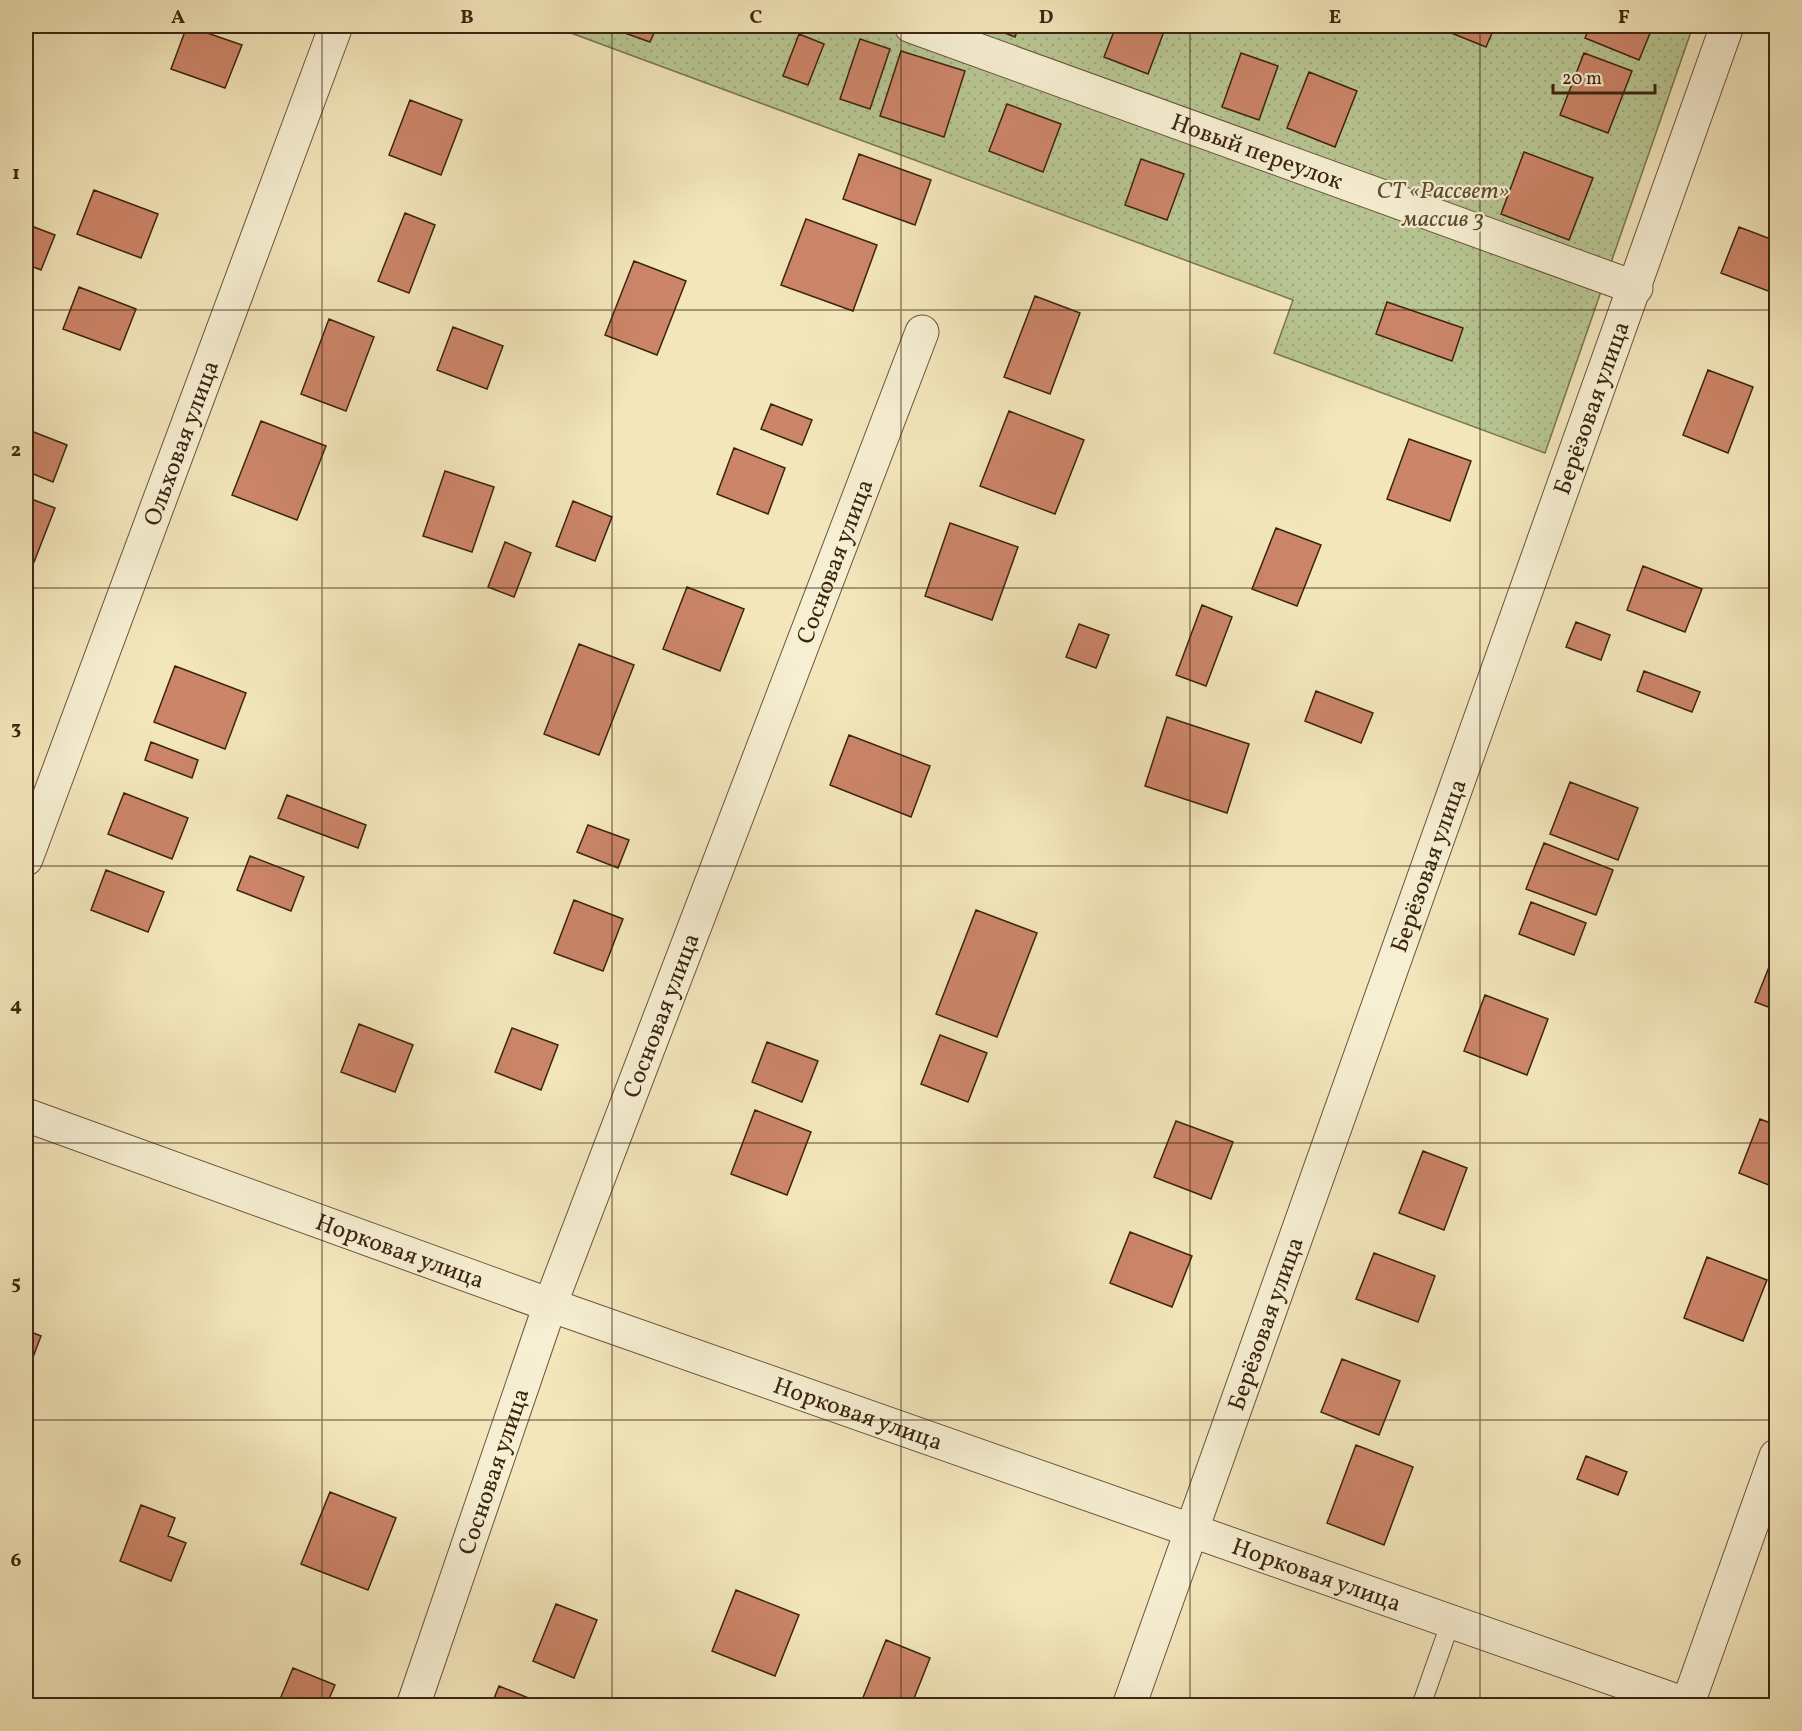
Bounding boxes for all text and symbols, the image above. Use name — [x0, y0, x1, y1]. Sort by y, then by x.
text: A — [171, 4, 185, 32]
text: B — [460, 4, 474, 32]
text: C — [750, 4, 763, 32]
text: D — [1039, 4, 1053, 32]
text: E — [1329, 4, 1341, 32]
text: F — [1618, 4, 1630, 32]
scale bar — [1553, 57, 1655, 95]
text: 20 m — [1562, 67, 1602, 92]
street label: Новый переулок — [1166, 106, 1347, 200]
text: 1 — [12, 160, 20, 188]
park label: СТ «Рассвет» массив 3 — [1377, 175, 1509, 237]
street label: Берёзовая улица — [1546, 317, 1640, 500]
street label: Ольховая улица — [136, 356, 229, 531]
text: 2 — [11, 437, 21, 465]
street label: Сосновая улица — [789, 475, 883, 649]
text: 3 — [11, 715, 21, 743]
street label: Берёзовая улица — [1383, 775, 1477, 958]
street label: Сосновая улица — [616, 929, 710, 1103]
text: 4 — [10, 992, 22, 1020]
street label: Норковая улица — [310, 1206, 489, 1299]
street label: Берёзовая улица — [1220, 1233, 1314, 1416]
text: 5 — [11, 1270, 21, 1298]
street label: Норковая улица — [768, 1370, 947, 1461]
street label: Сосновая улица — [451, 1384, 539, 1560]
street label: Норковая улица — [1227, 1531, 1405, 1622]
text: 6 — [11, 1547, 22, 1575]

